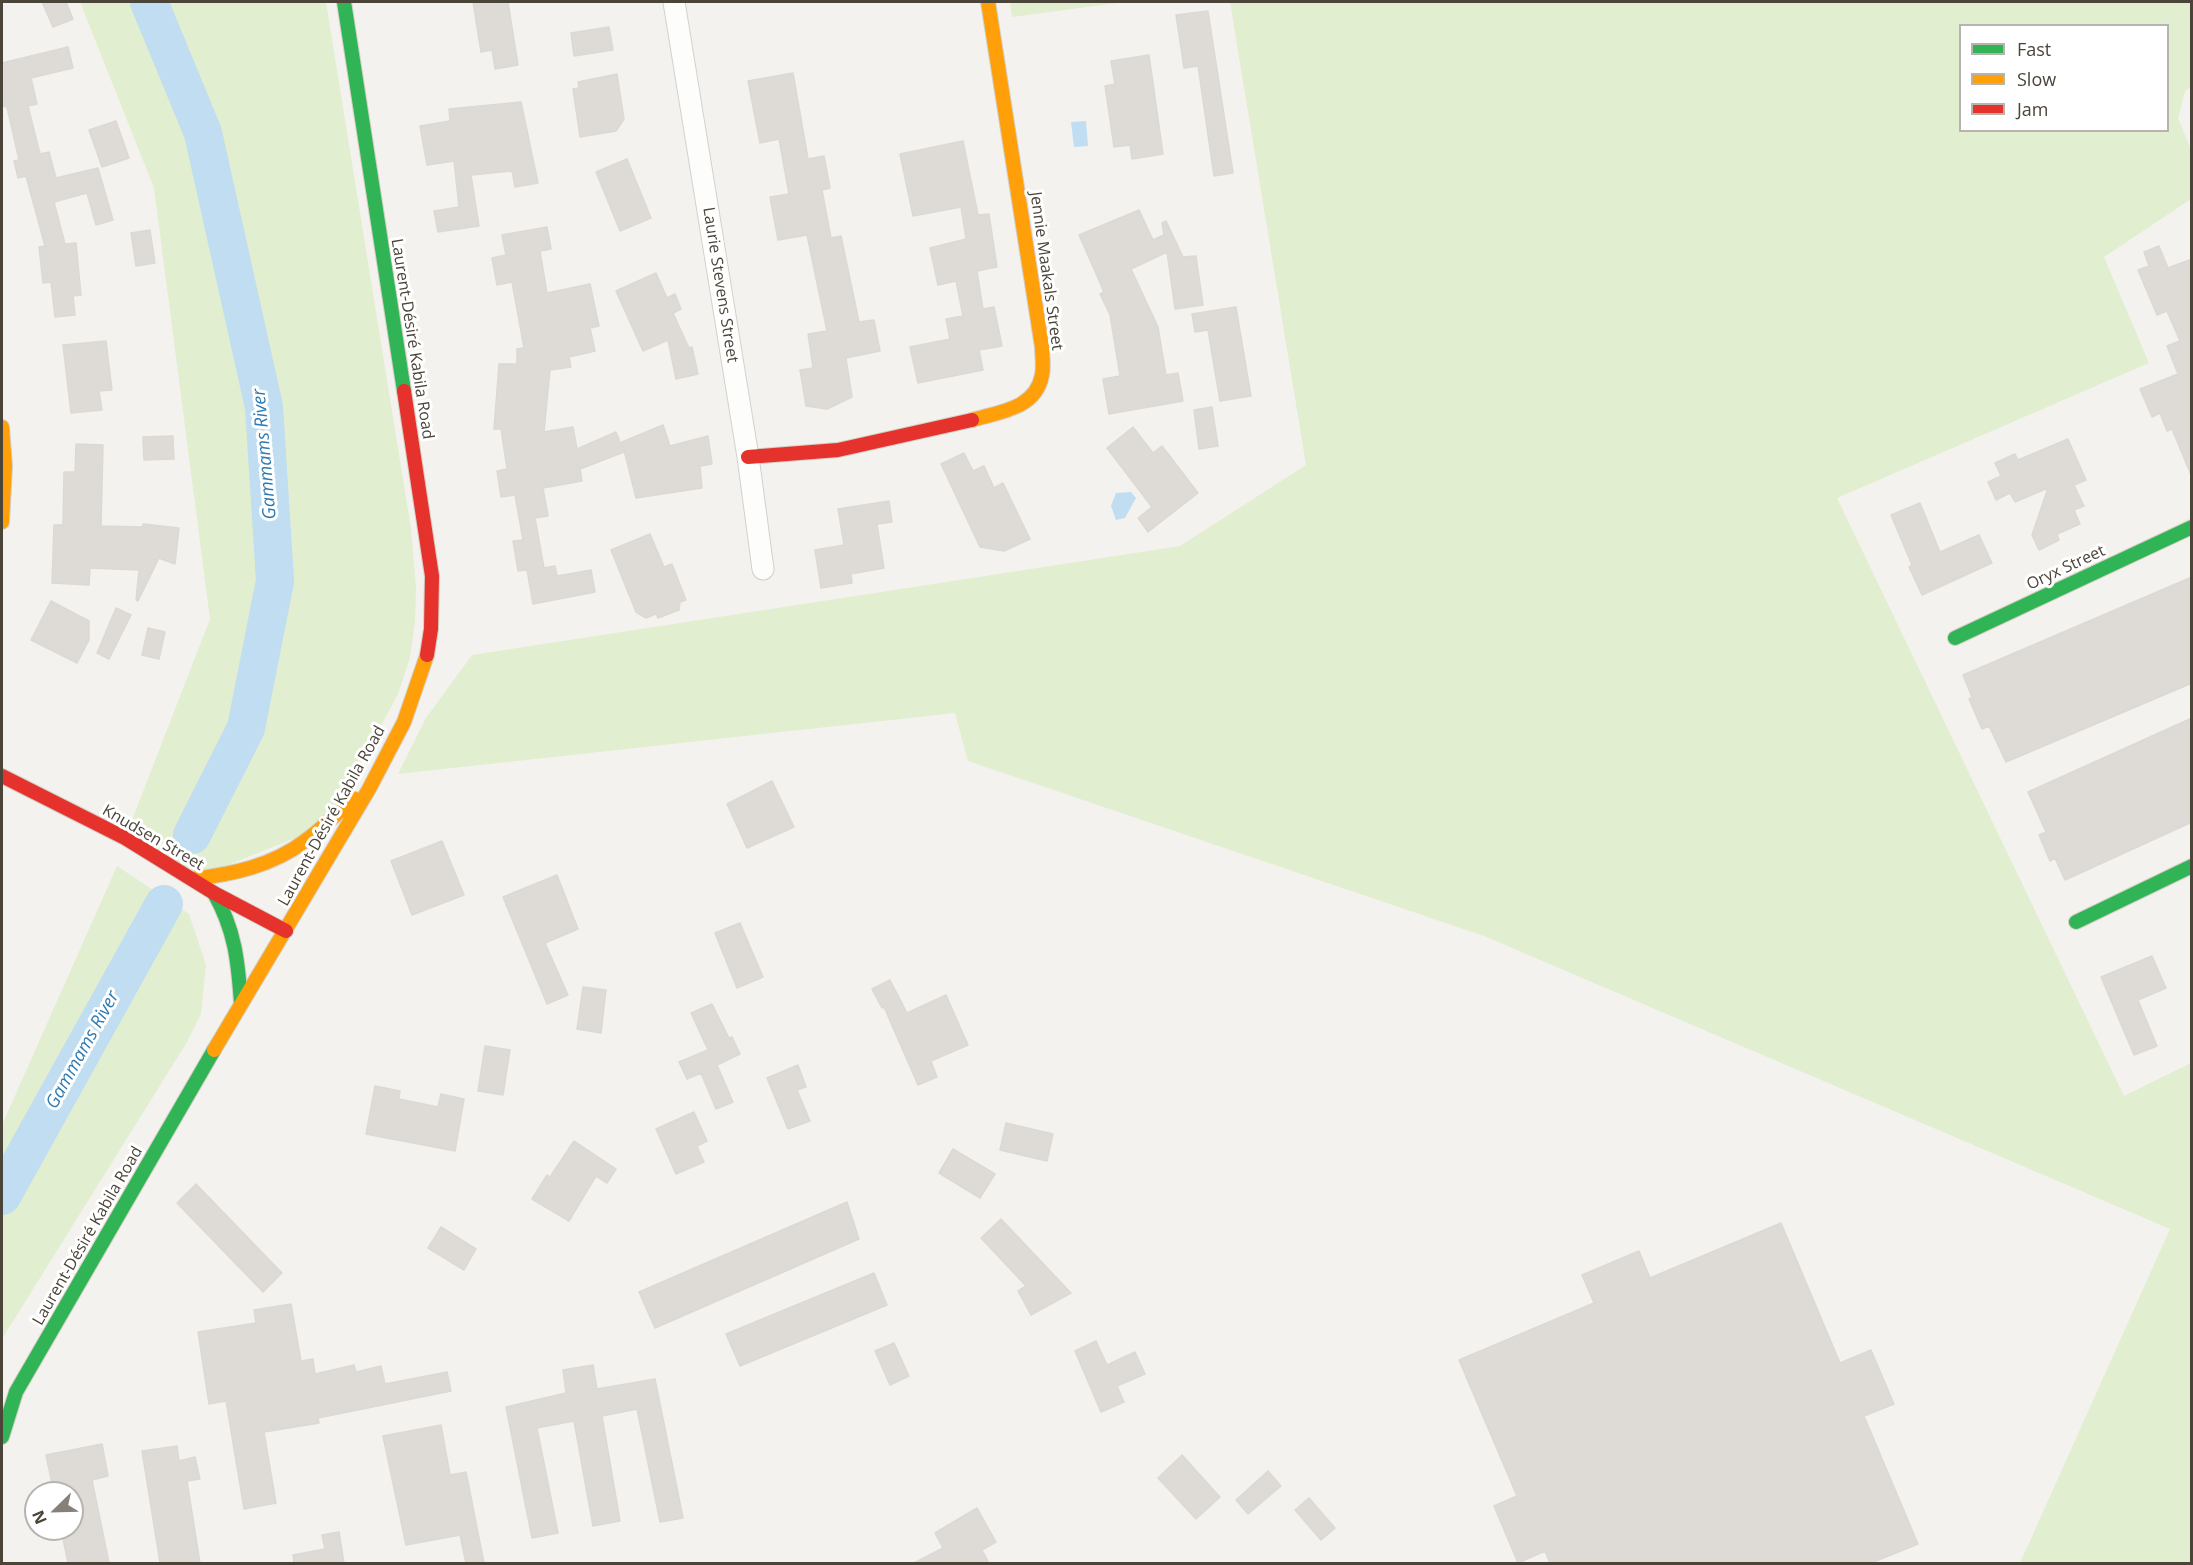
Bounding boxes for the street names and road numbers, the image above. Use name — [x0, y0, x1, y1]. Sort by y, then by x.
street label: Jennie Maakals Street — [1025, 190, 1067, 352]
street label: Laurie Stevens Street — [698, 206, 742, 364]
street label: Laurent-Désiré Kabila Road — [387, 237, 437, 441]
street label: Oryx Street — [2024, 542, 2108, 594]
street label: Laurent-Désiré Kabila Road — [274, 723, 390, 909]
street label: Knudsen Street — [99, 801, 207, 875]
street label: Laurent-Désiré Kabila Road — [29, 1143, 147, 1329]

